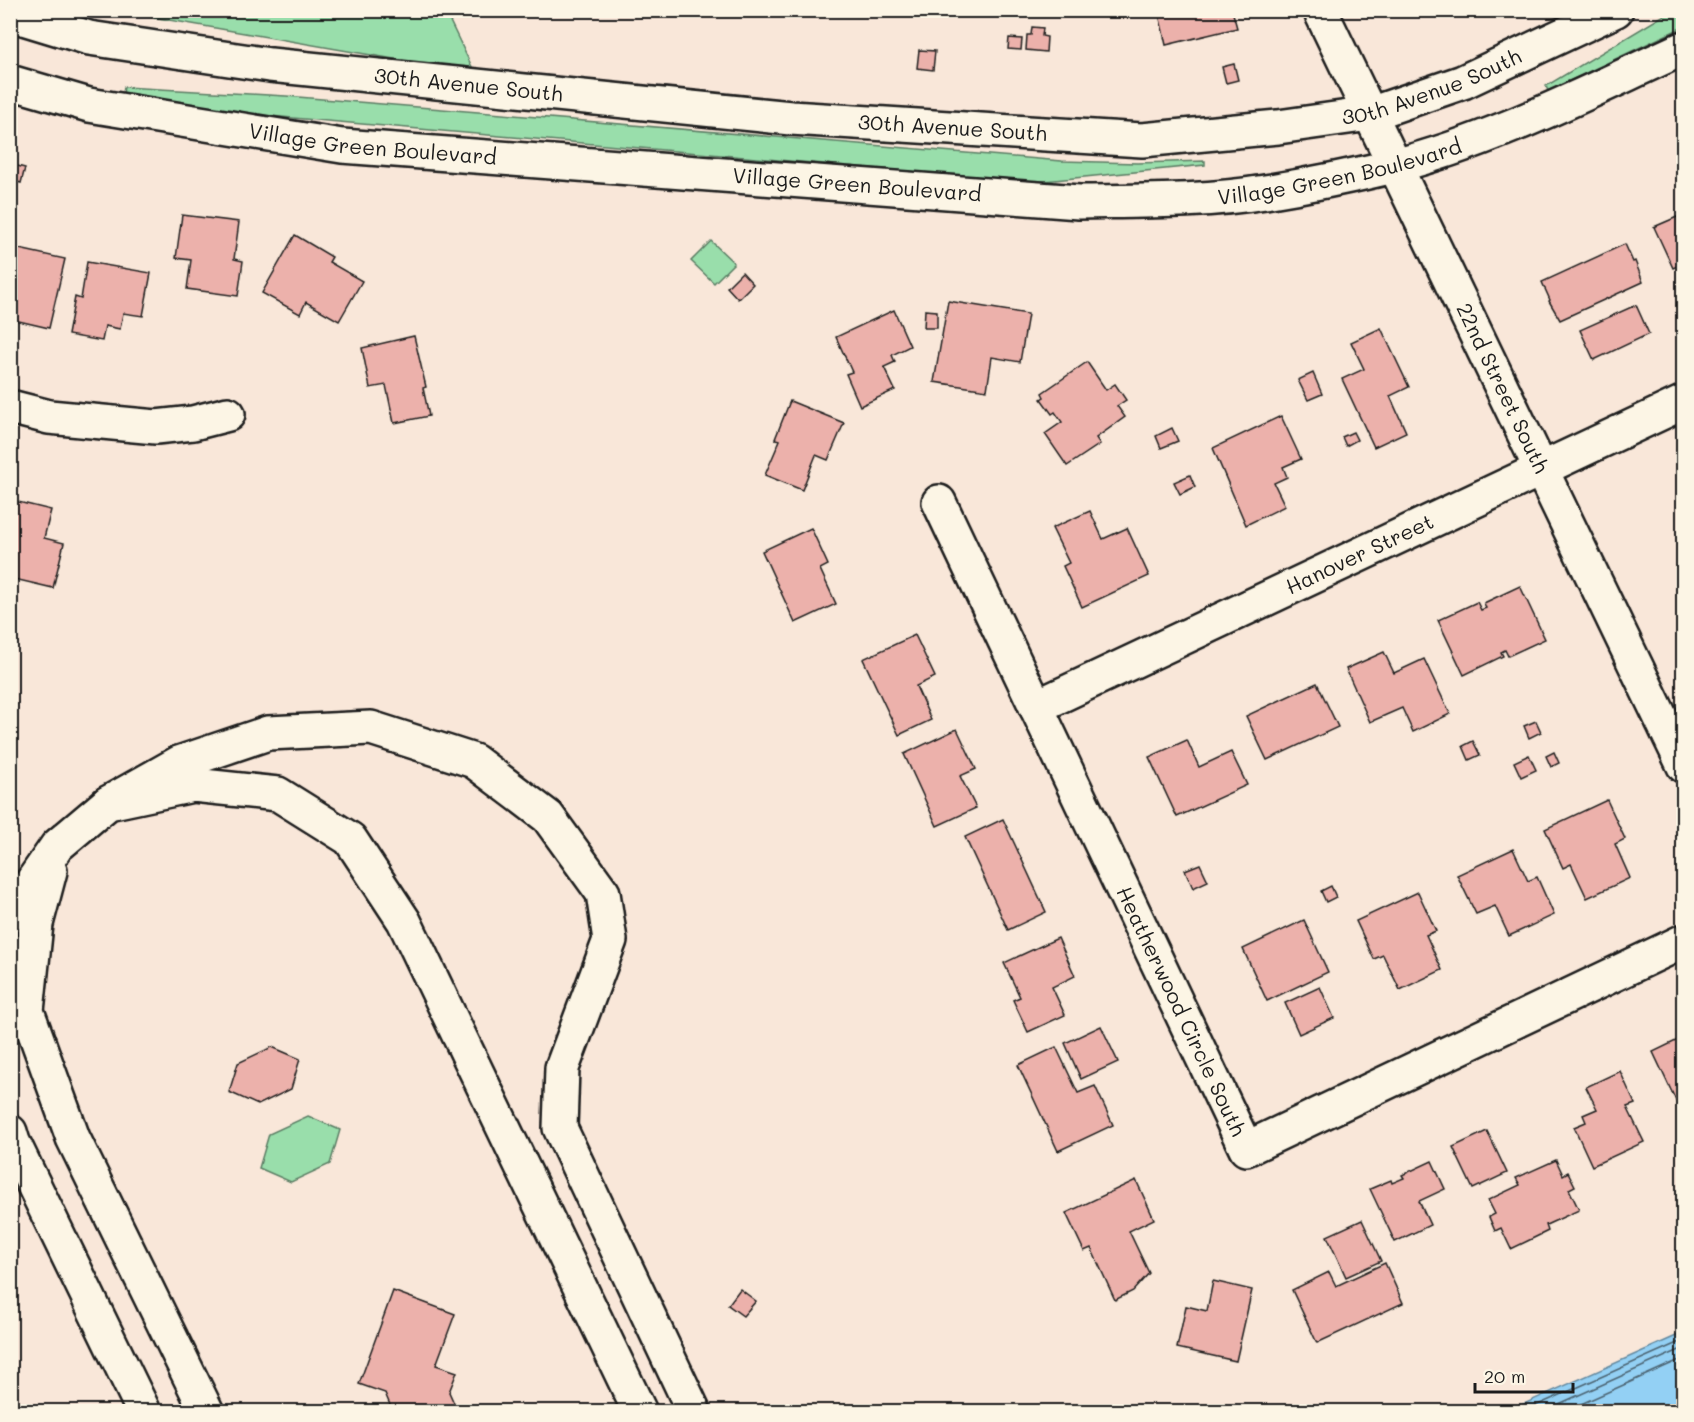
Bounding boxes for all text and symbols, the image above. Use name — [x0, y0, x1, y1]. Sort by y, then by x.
street label: 30th Avenue South — [1340, 42, 1525, 130]
street label: 30th Avenue South — [373, 61, 564, 107]
street label: 30th Avenue South — [857, 107, 1048, 146]
street label: Village Green Boulevard — [247, 116, 498, 170]
street label: Village Green Boulevard — [1216, 131, 1465, 210]
street label: Village Green Boulevard — [732, 161, 982, 207]
street label: 22nd Street South — [1451, 298, 1556, 477]
street label: Hanover Street — [1281, 507, 1438, 600]
street label: Heatherwood Circle South — [1111, 882, 1253, 1140]
scale bar — [1475, 1356, 1572, 1394]
text: 20 m — [1484, 1364, 1525, 1388]

